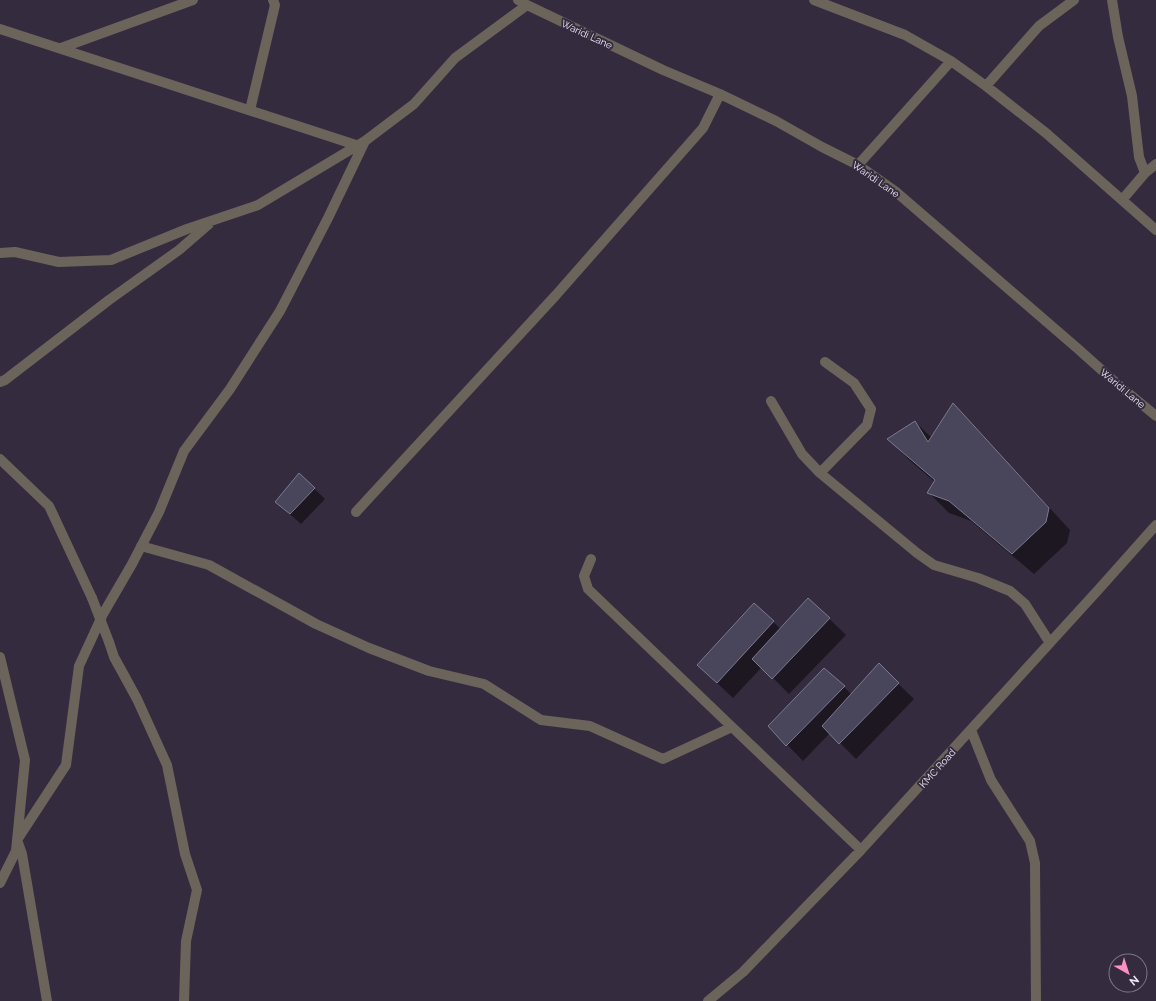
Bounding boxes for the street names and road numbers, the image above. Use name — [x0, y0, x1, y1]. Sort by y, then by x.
street label: Waridi Lane — [560, 18, 614, 51]
street label: Waridi Lane — [850, 159, 901, 200]
street label: Waridi Lane — [1098, 366, 1147, 410]
street label: KMC Road — [917, 747, 958, 790]

